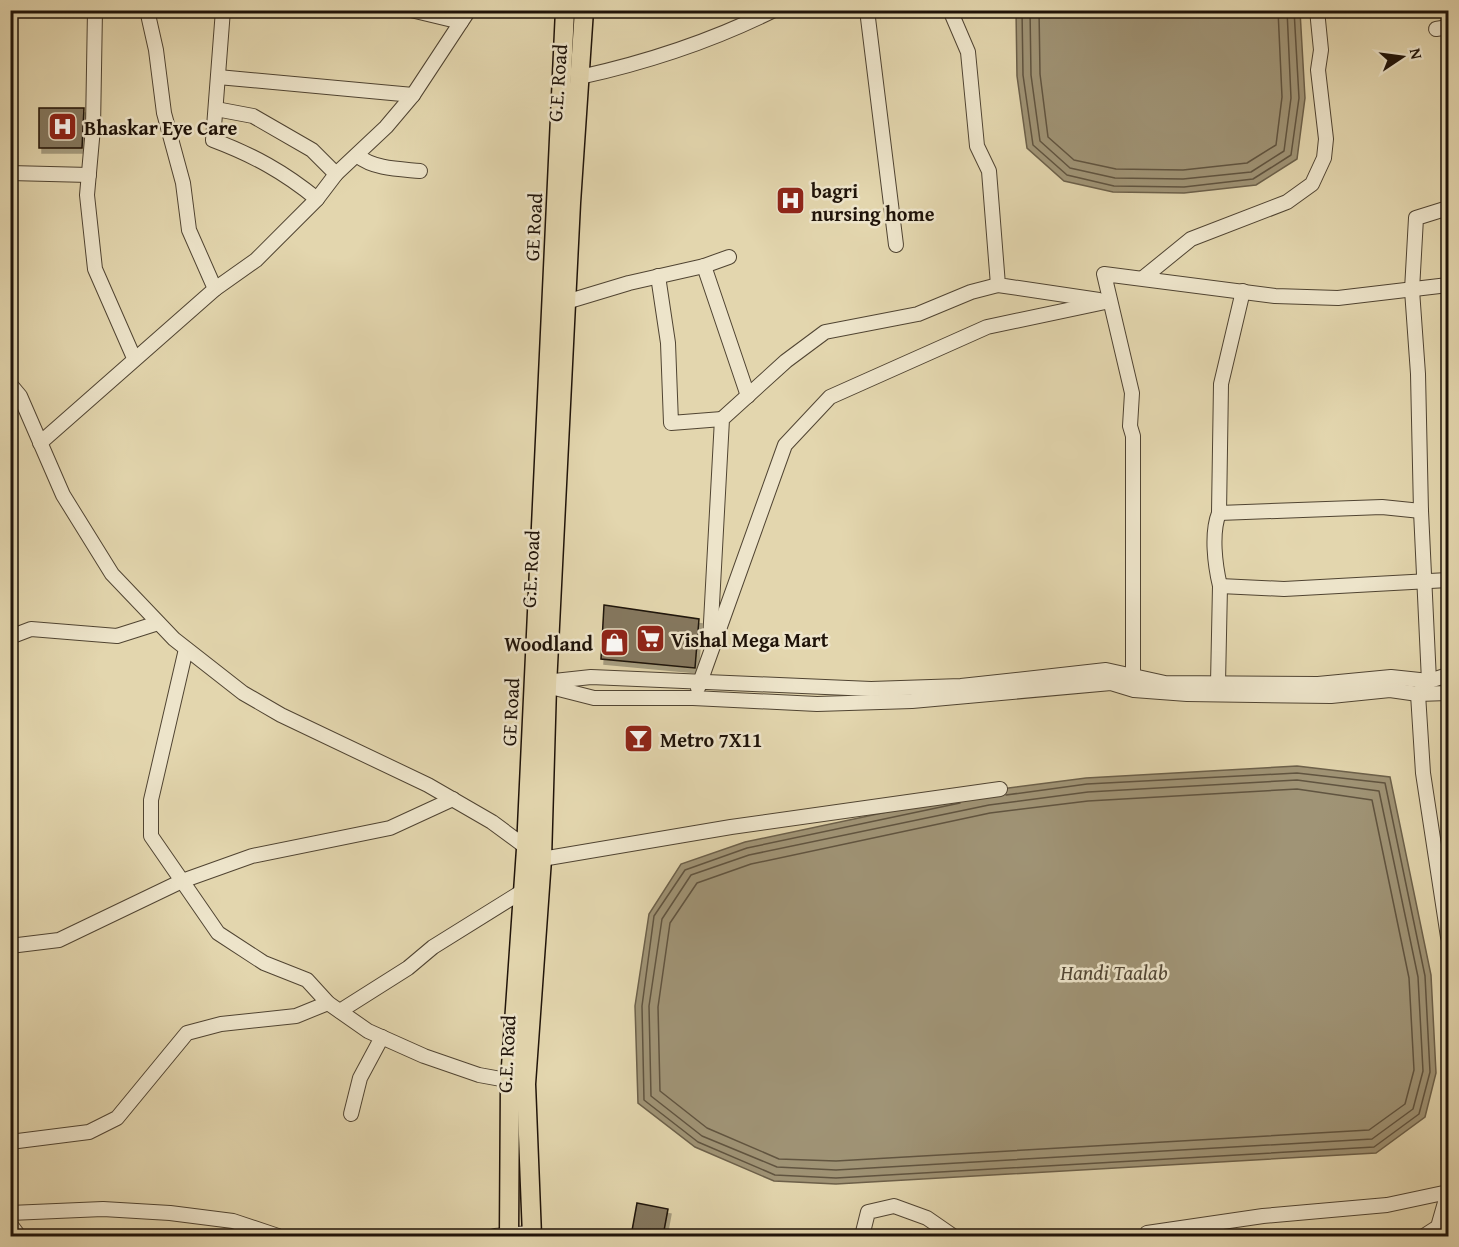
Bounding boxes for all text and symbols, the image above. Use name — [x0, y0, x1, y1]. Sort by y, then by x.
north arrow — [1372, 27, 1432, 87]
street label: G.E. Road — [540, 43, 574, 123]
text: N — [1404, 46, 1430, 62]
hospital icon: Bhaskar Eye Care — [47, 111, 79, 143]
place label: Bhaskar Eye Care — [84, 113, 237, 142]
place label: bagri nursing home — [811, 176, 935, 228]
hospital icon: bagri nursing home — [774, 185, 806, 217]
street label: GE Road — [517, 192, 549, 262]
street label: G.E. Road — [513, 529, 547, 609]
supermarket icon: Vishal Mega Mart — [634, 623, 666, 655]
place label: Vishal Mega Mart — [671, 625, 829, 654]
shop icon: Woodland — [598, 627, 630, 659]
place label: Woodland — [504, 629, 594, 658]
street label: GE Road — [494, 677, 526, 747]
bar icon: Metro 7X11 — [623, 723, 655, 755]
place label: Metro 7X11 — [660, 725, 762, 754]
water label: Handi Taalab — [1059, 957, 1168, 988]
street label: G.E. Road — [489, 1014, 523, 1094]

